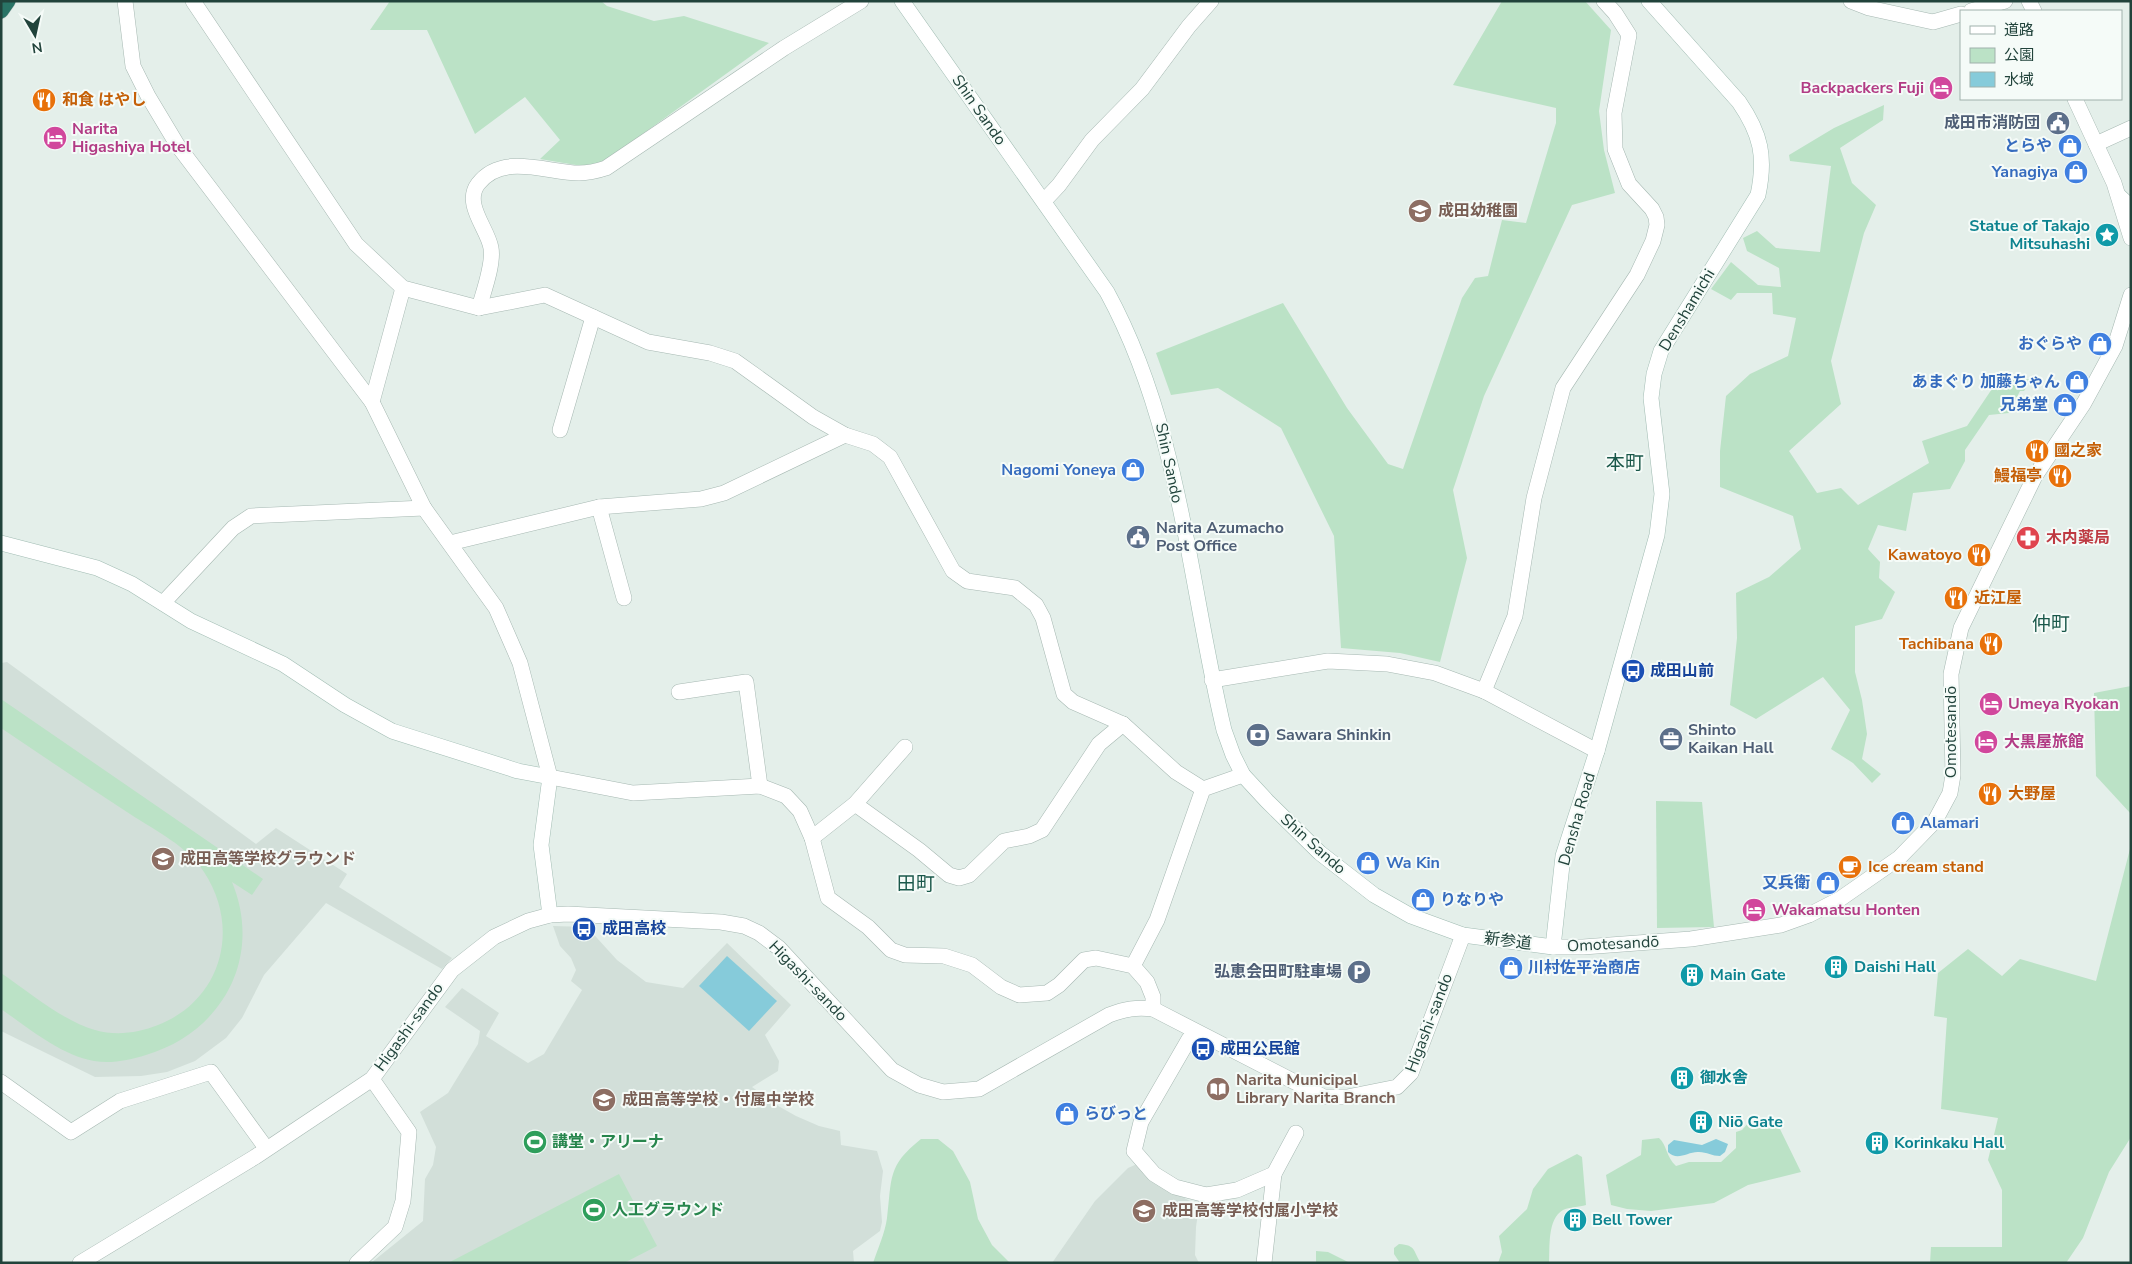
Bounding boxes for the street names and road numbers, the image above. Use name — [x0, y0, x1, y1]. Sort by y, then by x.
street label: Shin Sando — [947, 70, 1011, 150]
street label: Denshamichi — [1654, 265, 1720, 355]
street label: Shin Sando — [1150, 421, 1188, 505]
street label: Omotesandō — [1940, 686, 1962, 778]
street label: Densha Road — [1553, 770, 1601, 868]
street label: Shin Sando — [1275, 809, 1351, 879]
street label: 新参道 — [1483, 927, 1533, 955]
street label: Omotesandō — [1566, 931, 1660, 957]
street label: Higashi-sando — [764, 936, 852, 1026]
street label: Higashi-sando — [1400, 970, 1458, 1076]
street label: Higashi-sando — [369, 978, 449, 1076]

